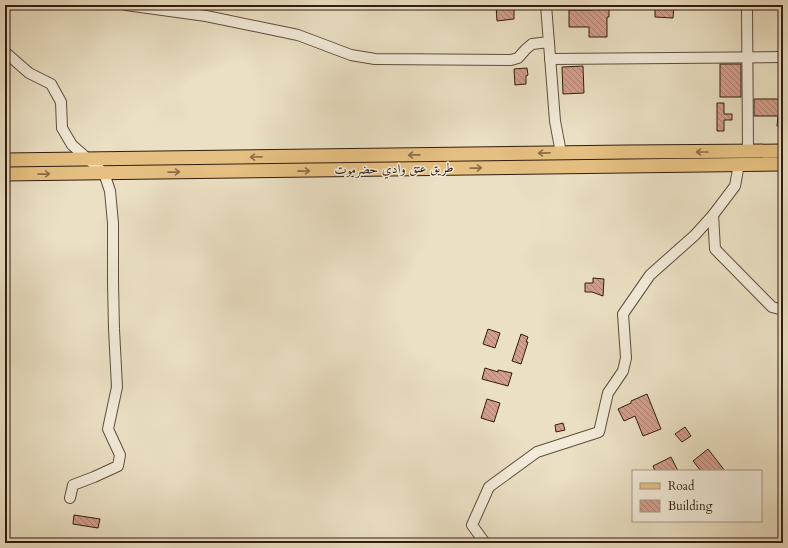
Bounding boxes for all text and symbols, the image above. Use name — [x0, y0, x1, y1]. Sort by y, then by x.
one-way arrow — [696, 148, 709, 156]
one-way arrow — [538, 149, 551, 157]
one-way arrow — [408, 151, 421, 159]
one-way arrow — [250, 153, 263, 161]
street label: طريق عتق وادي حضرموت — [334, 159, 454, 180]
one-way arrow — [469, 164, 482, 172]
one-way arrow — [297, 167, 310, 174]
one-way arrow — [167, 168, 180, 175]
one-way arrow — [37, 170, 50, 177]
legend — [632, 470, 762, 522]
text: Road — [668, 478, 695, 494]
text: Building — [668, 498, 713, 514]

